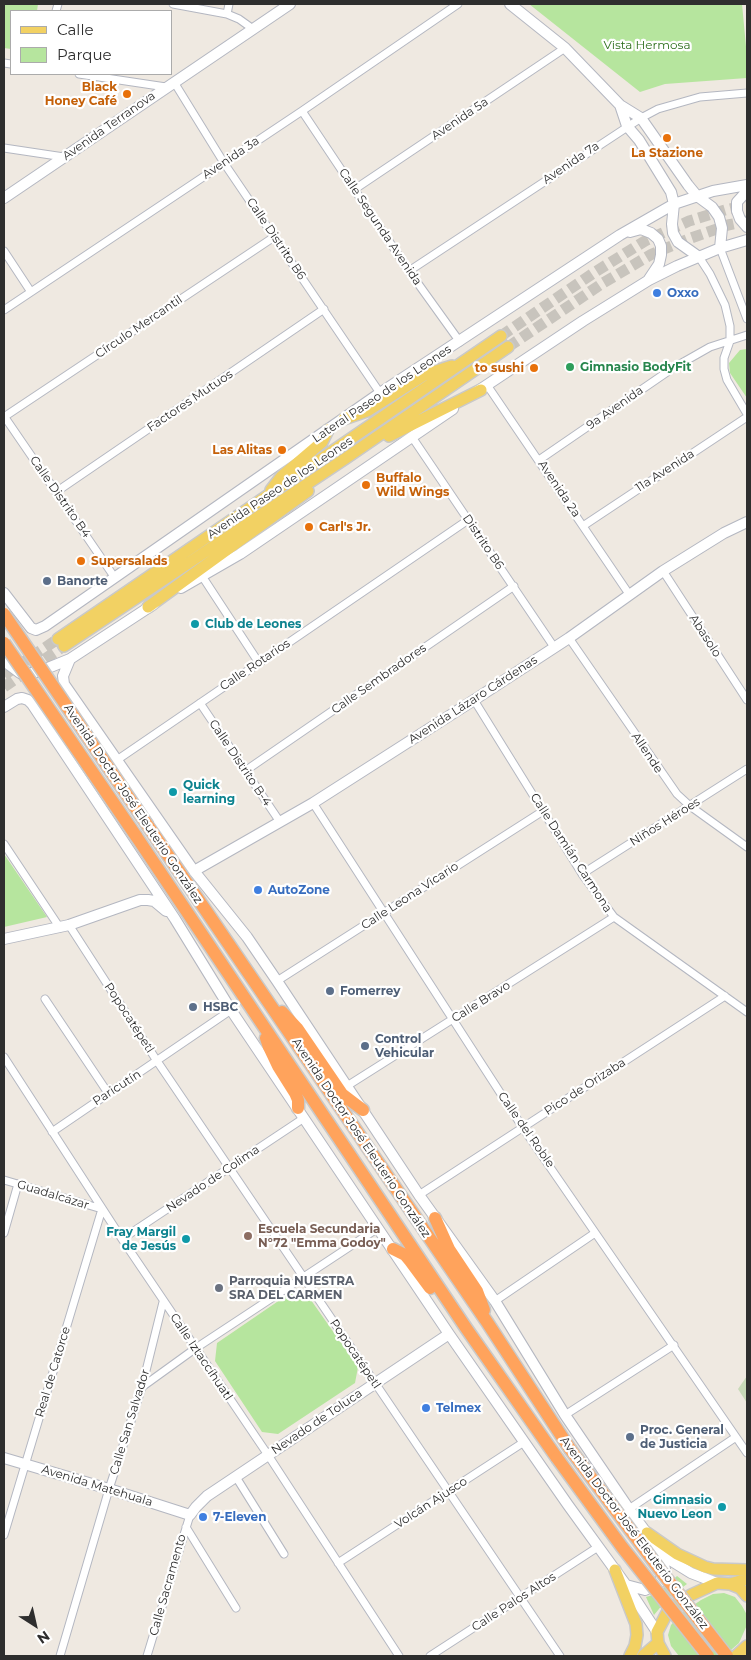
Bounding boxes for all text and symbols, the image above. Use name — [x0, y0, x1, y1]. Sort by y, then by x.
legend — [10, 10, 172, 75]
text: Calle — [57, 20, 94, 39]
park label: Vista Hermosa — [603, 38, 691, 52]
text: Parque — [57, 45, 112, 64]
place label: Black Honey Café — [45, 80, 117, 108]
marker: Black Honey Café — [121, 88, 133, 100]
street label: Avenida Terranova — [60, 89, 158, 163]
street label: Avenida 5a — [429, 95, 491, 143]
marker: La Stazione — [661, 132, 673, 144]
street label: Avenida 3a — [200, 134, 262, 182]
street label: Avenida 7a — [540, 139, 602, 187]
place label: La Stazione — [631, 146, 703, 160]
street label: Calle Segunda Avenida — [335, 166, 425, 288]
street label: Calle Distrito B6 — [243, 195, 309, 283]
place label: Oxxo — [667, 286, 699, 300]
marker: Oxxo — [651, 287, 663, 299]
street label: Círculo Mercantil — [93, 293, 185, 361]
street label: Lateral Paseo de los Leones — [310, 342, 454, 446]
place label: Gimnasio BodyFit — [580, 360, 691, 374]
place label: to sushi — [475, 361, 524, 375]
marker: Gimnasio BodyFit — [564, 361, 576, 373]
marker: to sushi — [528, 362, 540, 374]
street label: Factores Mutuos — [144, 367, 236, 435]
street label: 9a Avenida — [584, 383, 646, 433]
street label: Avenida Paseo de los Leones — [205, 434, 355, 542]
place label: Las Alitas — [212, 443, 272, 457]
marker: Las Alitas — [276, 444, 288, 456]
street label: 11a Avenida — [633, 447, 697, 495]
street label: Calle Distrito B4 — [26, 453, 94, 541]
street label: Avenida 2a — [535, 458, 583, 520]
place label: Buffalo Wild Wings — [376, 471, 449, 499]
marker: Buffalo Wild Wings — [360, 479, 372, 491]
street label: Distrito B6 — [459, 512, 507, 572]
place label: Carl's Jr. — [319, 520, 371, 534]
marker: Carl's Jr. — [303, 521, 315, 533]
place label: Supersalads — [91, 554, 167, 568]
marker: Supersalads — [75, 555, 87, 567]
place label: Banorte — [57, 574, 108, 588]
marker: Banorte — [41, 575, 53, 587]
street label: Abasolo — [686, 612, 724, 660]
place label: Club de Leones — [205, 617, 301, 631]
marker: Club de Leones — [189, 618, 201, 630]
street label: Calle Rotarios — [217, 636, 293, 694]
street label: Calle Sembradores — [329, 641, 429, 717]
street label: Avenida Lázaro Cárdenas — [406, 653, 540, 747]
street label: Avenida Doctor José Eleuterio González — [61, 702, 205, 906]
street label: Calle Distrito B-4 — [206, 717, 274, 809]
street label: Allende — [628, 730, 666, 776]
place label: Quick learning — [183, 778, 235, 806]
marker: Quick learning — [167, 786, 179, 798]
street label: Calle Damián Carmona — [527, 791, 615, 915]
street label: Niños Héroes — [627, 795, 703, 849]
street label: Calle Leona Vicario — [359, 859, 461, 933]
place label: AutoZone — [268, 883, 330, 897]
marker: AutoZone — [252, 884, 264, 896]
street label: Calle Bravo — [449, 978, 513, 1026]
street label: Popocatépetl — [101, 980, 157, 1056]
place label: Fomerrey — [340, 984, 401, 998]
marker: Fomerrey — [324, 985, 336, 997]
place label: HSBC — [203, 1000, 238, 1014]
marker: HSBC — [187, 1001, 199, 1013]
place label: Control Vehicular — [375, 1032, 434, 1060]
street label: Avenida Doctor José Eleuterio González — [289, 1036, 433, 1240]
marker: Control Vehicular — [359, 1040, 371, 1052]
street label: Pico de Orizaba — [542, 1055, 628, 1119]
street label: Paricutín — [90, 1067, 144, 1109]
street label: Calle del Roble — [495, 1089, 557, 1171]
street label: Nevado de Colima — [164, 1142, 262, 1216]
street label: Guadalcázar — [15, 1177, 91, 1213]
place label: Escuela Secundaria N°72 "Emma Godoy" — [258, 1222, 386, 1250]
place label: Fray Margil de Jesús — [106, 1225, 176, 1253]
marker: Escuela Secundaria N°72 "Emma Godoy" — [242, 1230, 254, 1242]
marker: Fray Margil de Jesús — [180, 1233, 192, 1245]
place label: Parroquia NUESTRA SRA DEL CARMEN — [229, 1274, 354, 1302]
marker: Parroquia NUESTRA SRA DEL CARMEN — [213, 1282, 225, 1294]
street label: Calle Iztaccíhuatl — [167, 1311, 235, 1403]
street label: Popocatépetl — [326, 1316, 384, 1392]
street label: Real de Catorce — [32, 1325, 74, 1419]
street label: Calle San Salvador — [107, 1368, 153, 1476]
street label: Nevado de Toluca — [269, 1386, 365, 1458]
place label: Telmex — [436, 1401, 481, 1415]
marker: Telmex — [420, 1402, 432, 1414]
place label: Proc. General de Justicia — [640, 1423, 724, 1451]
marker: Proc. General de Justicia — [624, 1431, 636, 1443]
street label: Avenida Doctor José Eleuterio González — [557, 1434, 711, 1632]
street label: Avenida Matehuala — [40, 1462, 154, 1510]
street label: Volcán Ajusco — [392, 1474, 470, 1532]
place label: Gimnasio Nuevo Leon — [637, 1493, 712, 1521]
marker: Gimnasio Nuevo Leon — [716, 1501, 728, 1513]
place label: 7-Eleven — [213, 1510, 266, 1524]
marker: 7-Eleven — [197, 1511, 209, 1523]
street label: Calle Sacramento — [147, 1532, 189, 1638]
street label: Calle Palos Altos — [469, 1569, 559, 1635]
north arrow — [10, 1600, 60, 1650]
text: N — [34, 1627, 53, 1648]

